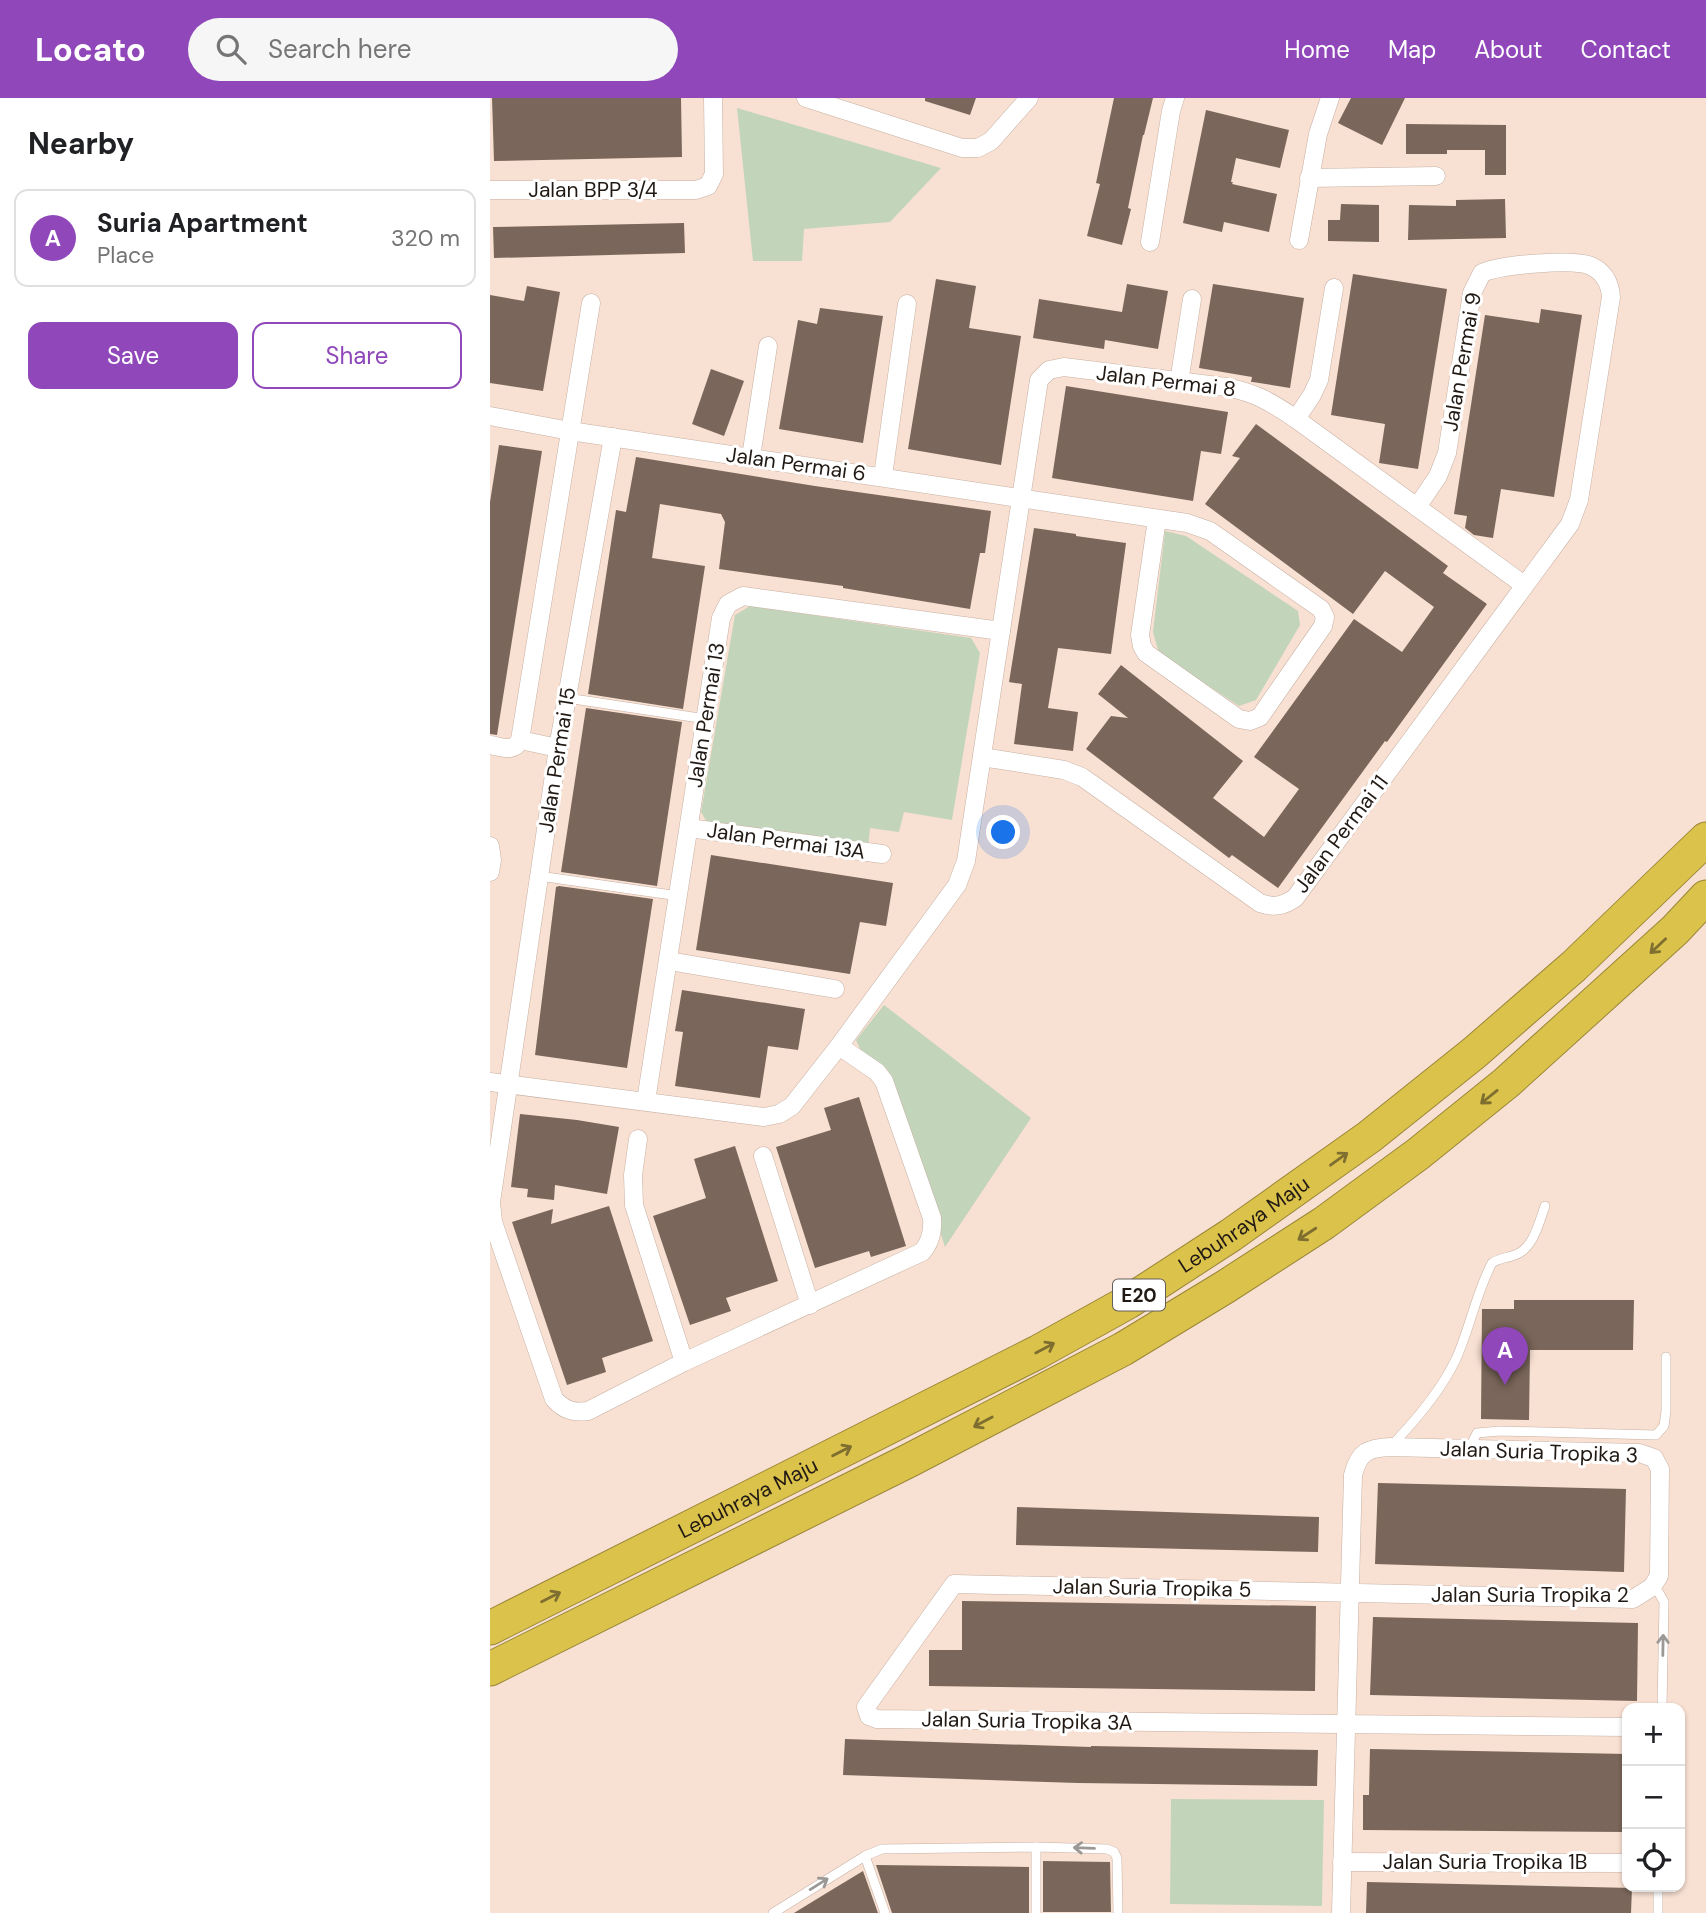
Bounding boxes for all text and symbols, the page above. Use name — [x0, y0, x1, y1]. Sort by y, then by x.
search box — [188, 18, 678, 81]
text: Locato — [35, 28, 146, 71]
icon: search — [212, 30, 250, 68]
text: Search here — [268, 32, 411, 66]
text: Home — [1284, 34, 1350, 65]
text: Map — [1388, 34, 1436, 65]
text: About — [1474, 34, 1543, 65]
text: Contact — [1581, 34, 1671, 65]
text: Nearby — [28, 124, 134, 163]
street label: Jalan BPP 3/4 — [528, 176, 658, 204]
text: Suria Apartment — [97, 206, 308, 240]
text: A — [45, 223, 61, 253]
text: 320 m — [391, 223, 460, 253]
text: Place — [97, 240, 154, 270]
street label: Jalan Permai 9 — [1436, 290, 1488, 434]
button: Save — [28, 322, 238, 389]
button: Share — [252, 322, 462, 389]
street label: Jalan Permai 8 — [1095, 359, 1237, 403]
street label: Jalan Permai 6 — [724, 440, 868, 488]
street label: Jalan Permai 13 — [681, 640, 731, 790]
street label: Jalan Permai 15 — [532, 685, 582, 835]
street label: Jalan Permai 11 — [1287, 769, 1395, 899]
your location — [986, 815, 1020, 849]
street label: Jalan Permai 13A — [705, 816, 867, 866]
one-way arrow — [1650, 937, 1667, 954]
one-way arrow — [1480, 1090, 1498, 1105]
one-way arrow — [1329, 1152, 1348, 1166]
street label: Lebuhraya Maju — [1173, 1170, 1315, 1279]
one-way arrow — [1298, 1227, 1317, 1242]
road number: E20 — [1113, 1280, 1165, 1310]
pin: A — [1482, 1327, 1528, 1385]
one-way arrow — [1034, 1341, 1054, 1355]
one-way arrow — [973, 1416, 994, 1429]
street label: Jalan Suria Tropika 3 — [1439, 1435, 1639, 1469]
one-way arrow — [831, 1443, 852, 1457]
street label: Lebuhraya Maju — [673, 1451, 823, 1545]
street label: Jalan Suria Tropika 5 — [1052, 1572, 1252, 1604]
street label: Jalan Suria Tropika 2 — [1431, 1581, 1629, 1609]
one-way arrow — [540, 1590, 561, 1604]
one-way arrow — [1656, 1634, 1669, 1657]
map controls — [1622, 1703, 1685, 1892]
button: + — [1622, 1703, 1685, 1766]
street label: Jalan Suria Tropika 3A — [921, 1705, 1133, 1737]
button: − — [1622, 1766, 1685, 1829]
button: locate — [1622, 1829, 1685, 1892]
one-way arrow — [1072, 1841, 1095, 1855]
street label: Jalan Suria Tropika 1B — [1382, 1848, 1588, 1876]
one-way arrow — [808, 1877, 828, 1891]

